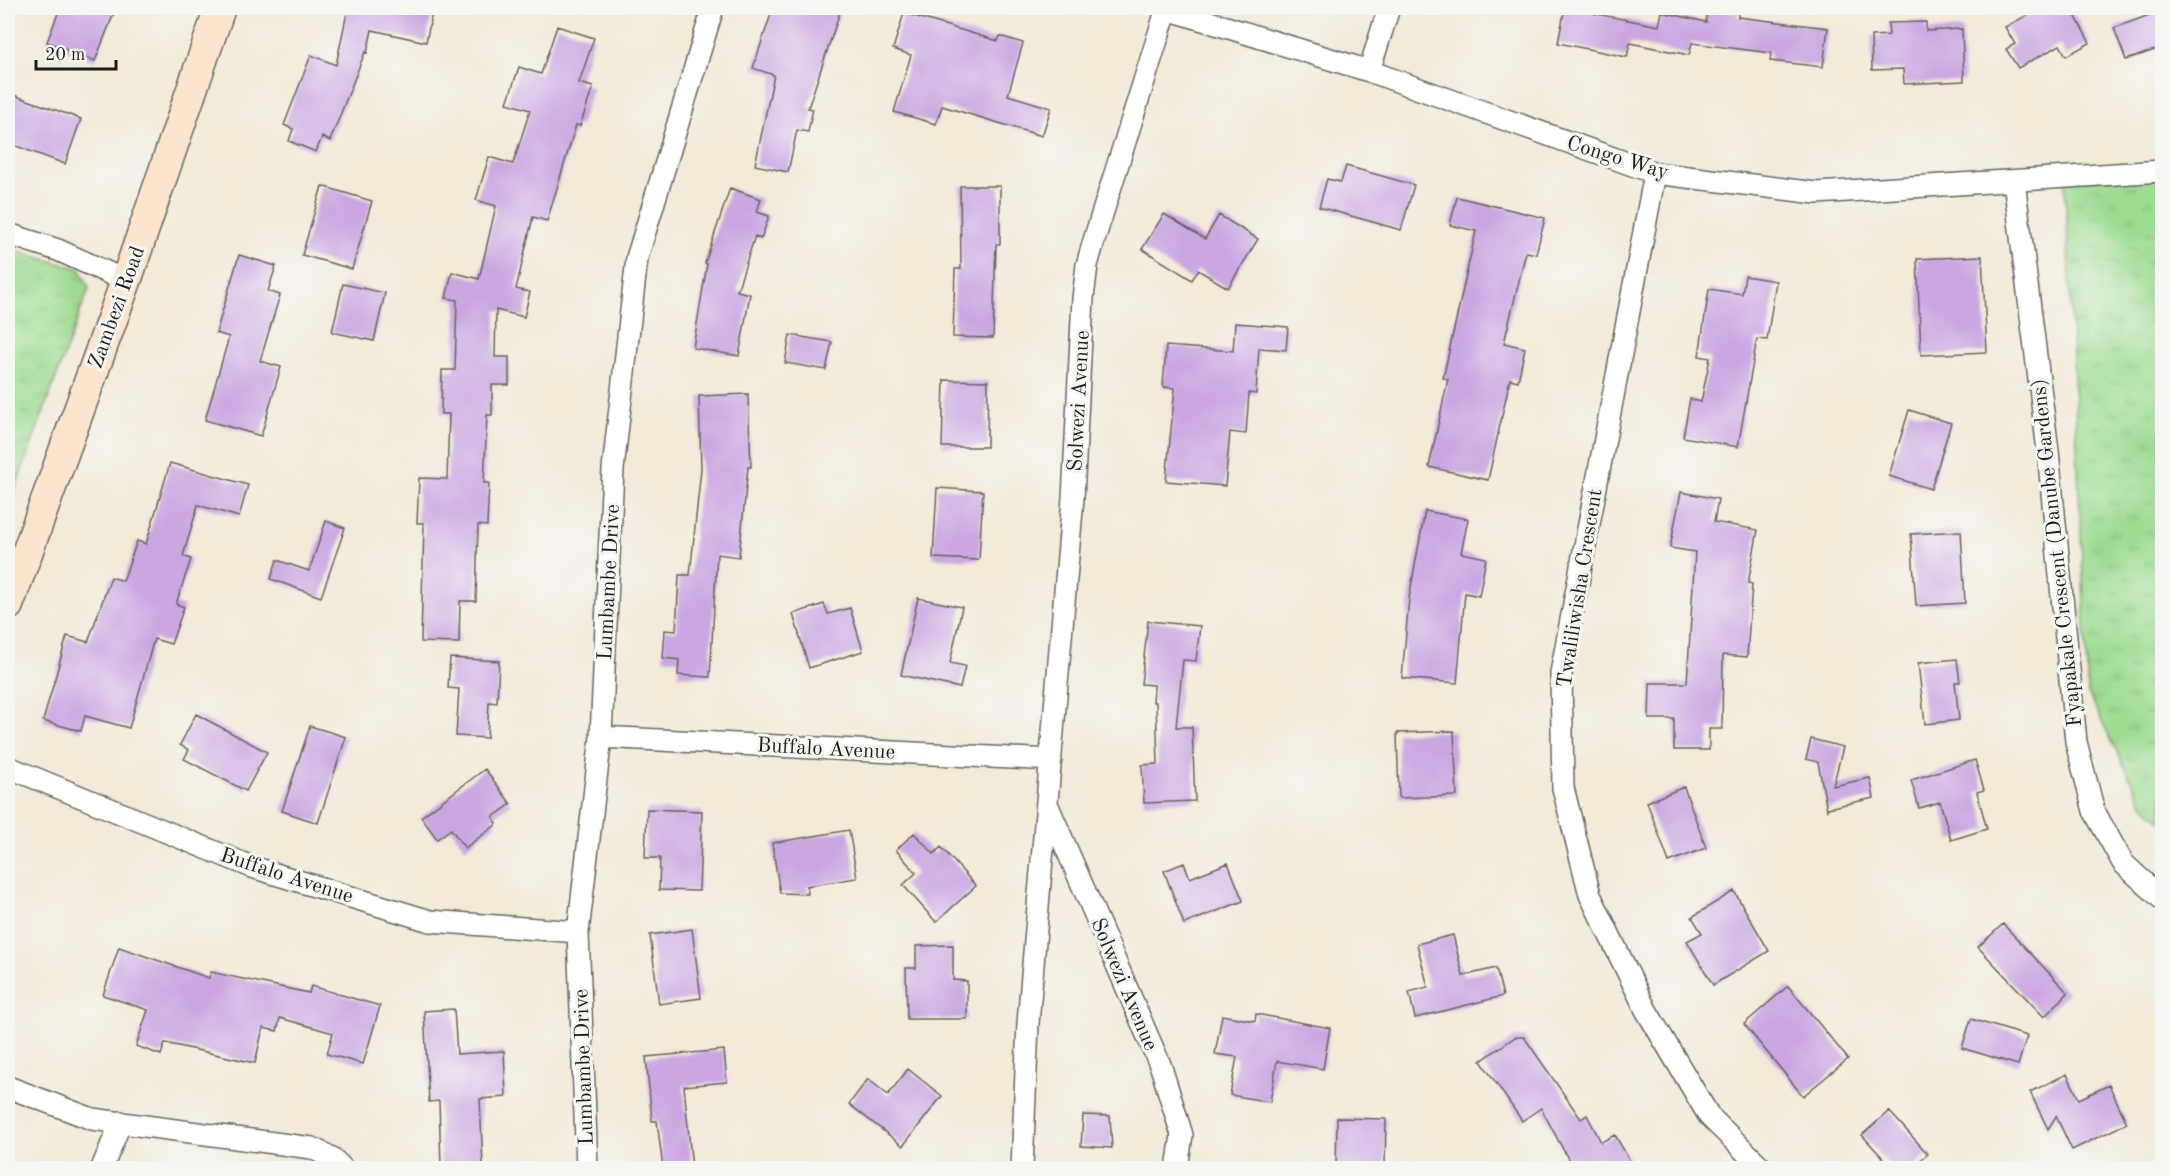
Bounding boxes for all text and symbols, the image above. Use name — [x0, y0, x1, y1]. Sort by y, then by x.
scale bar — [36, 33, 116, 71]
text: 20 m — [45, 46, 85, 64]
street label: Congo Way — [1564, 133, 1671, 184]
street label: Zambezi Road — [86, 243, 149, 372]
street label: Solwezi Avenue — [1065, 330, 1094, 472]
street label: Fyapakale Crescent (Danube Gardens) — [2029, 378, 2086, 728]
street label: Twaliliwisha Crescent — [1554, 487, 1607, 689]
street label: Lumbambe Drive — [595, 503, 624, 661]
street label: Buffalo Avenue — [756, 735, 896, 764]
street label: Buffalo Avenue — [217, 845, 356, 908]
street label: Solwezi Avenue — [1086, 915, 1161, 1054]
street label: Lumbambe Drive — [571, 988, 598, 1146]

